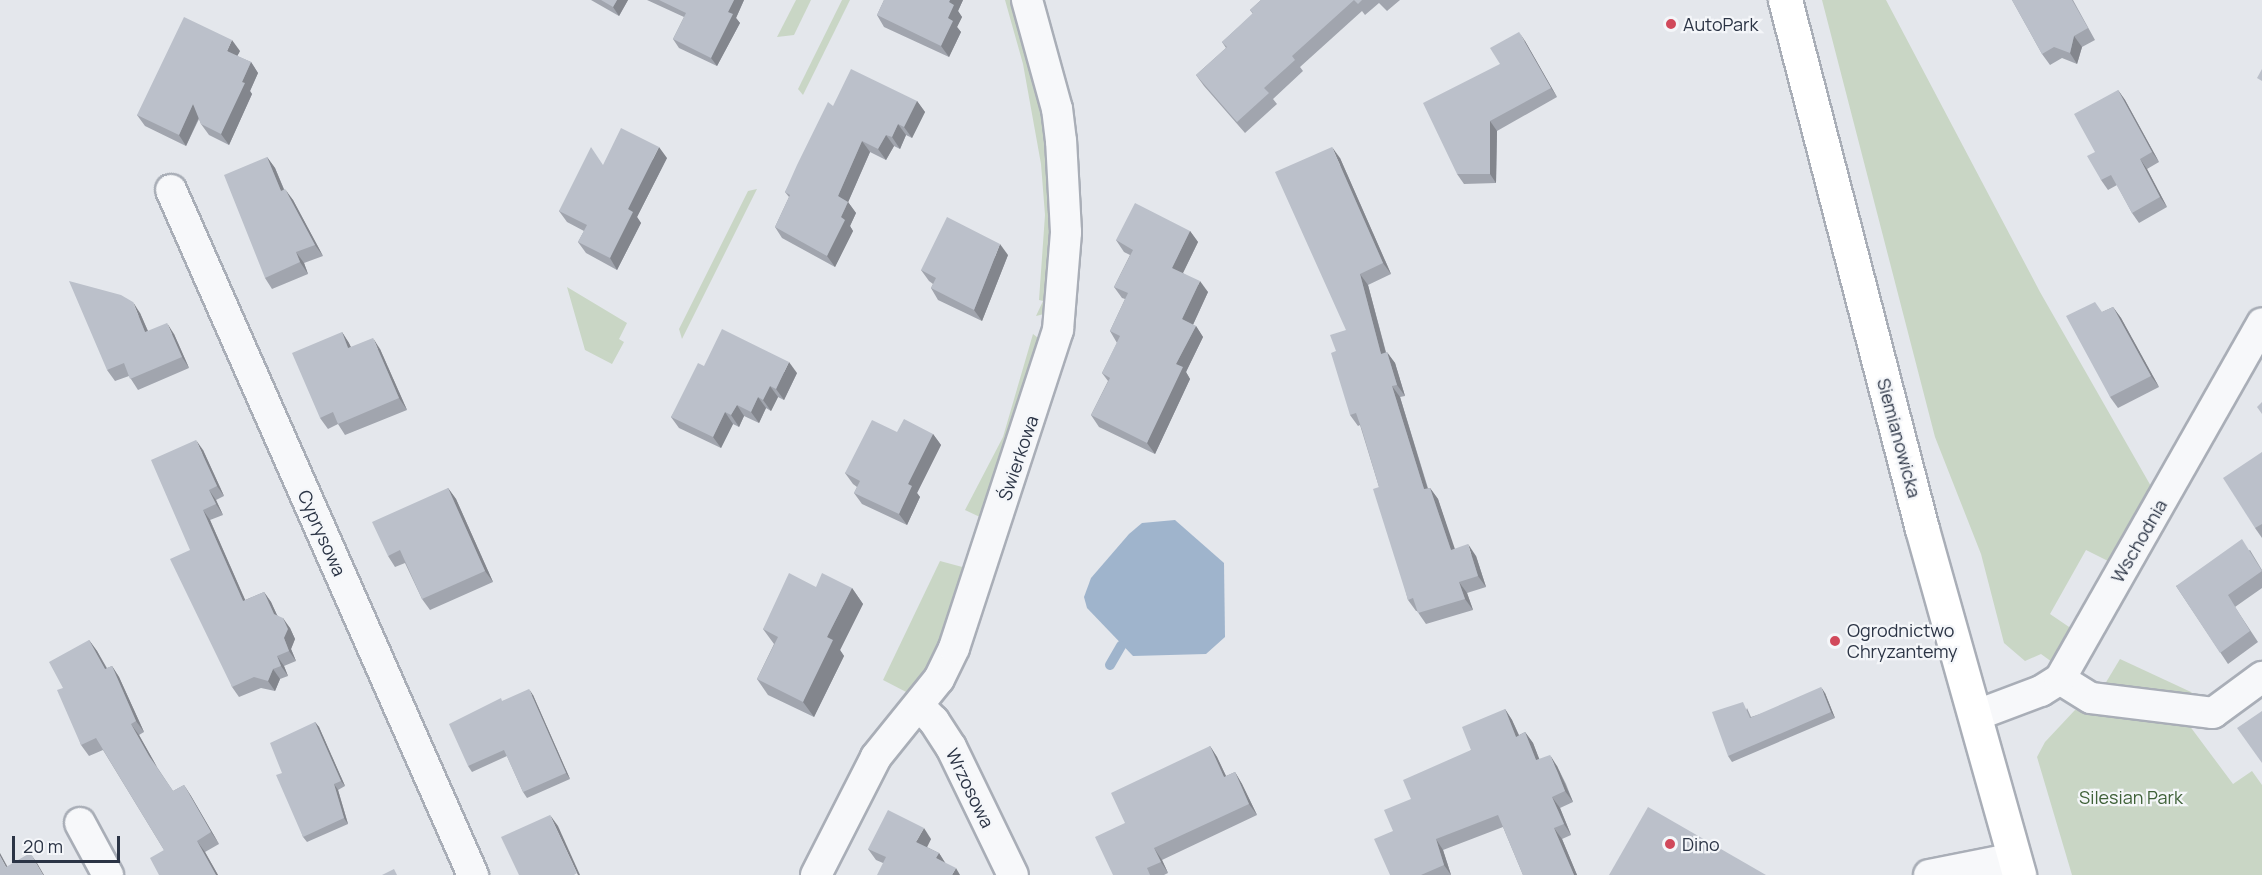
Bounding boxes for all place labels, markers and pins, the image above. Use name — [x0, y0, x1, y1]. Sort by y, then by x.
place label: AutoPark — [1683, 13, 1758, 35]
marker: AutoPark — [1664, 17, 1678, 31]
place label: Ogrodnictwo Chryzantemy — [1847, 620, 1958, 662]
marker: Ogrodnictwo Chryzantemy — [1828, 634, 1842, 648]
place label: Dino — [1682, 833, 1720, 855]
marker: Dino — [1663, 837, 1677, 851]

